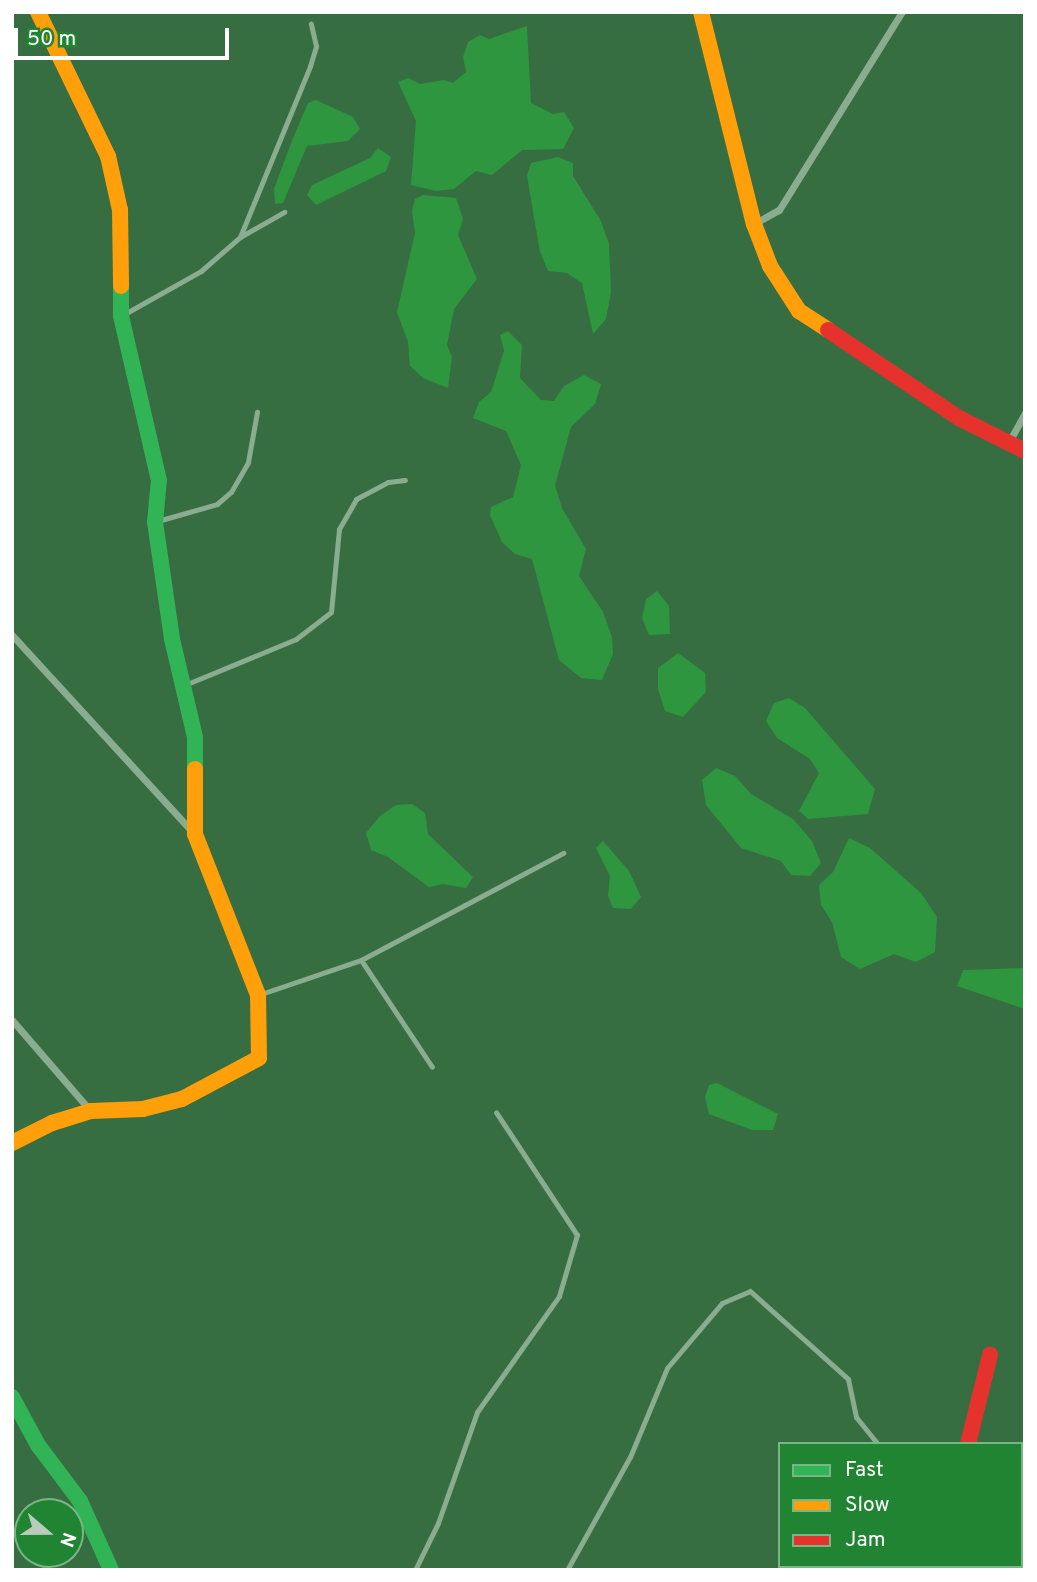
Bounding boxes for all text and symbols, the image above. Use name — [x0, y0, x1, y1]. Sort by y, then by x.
scale bar — [18, 14, 233, 58]
text: 50 m — [27, 26, 76, 53]
legend — [778, 1442, 1023, 1568]
text: Fast — [845, 1457, 884, 1484]
text: Slow — [845, 1492, 890, 1519]
north arrow — [14, 1498, 84, 1568]
text: Jam — [845, 1527, 886, 1554]
text: N — [53, 1529, 80, 1550]

